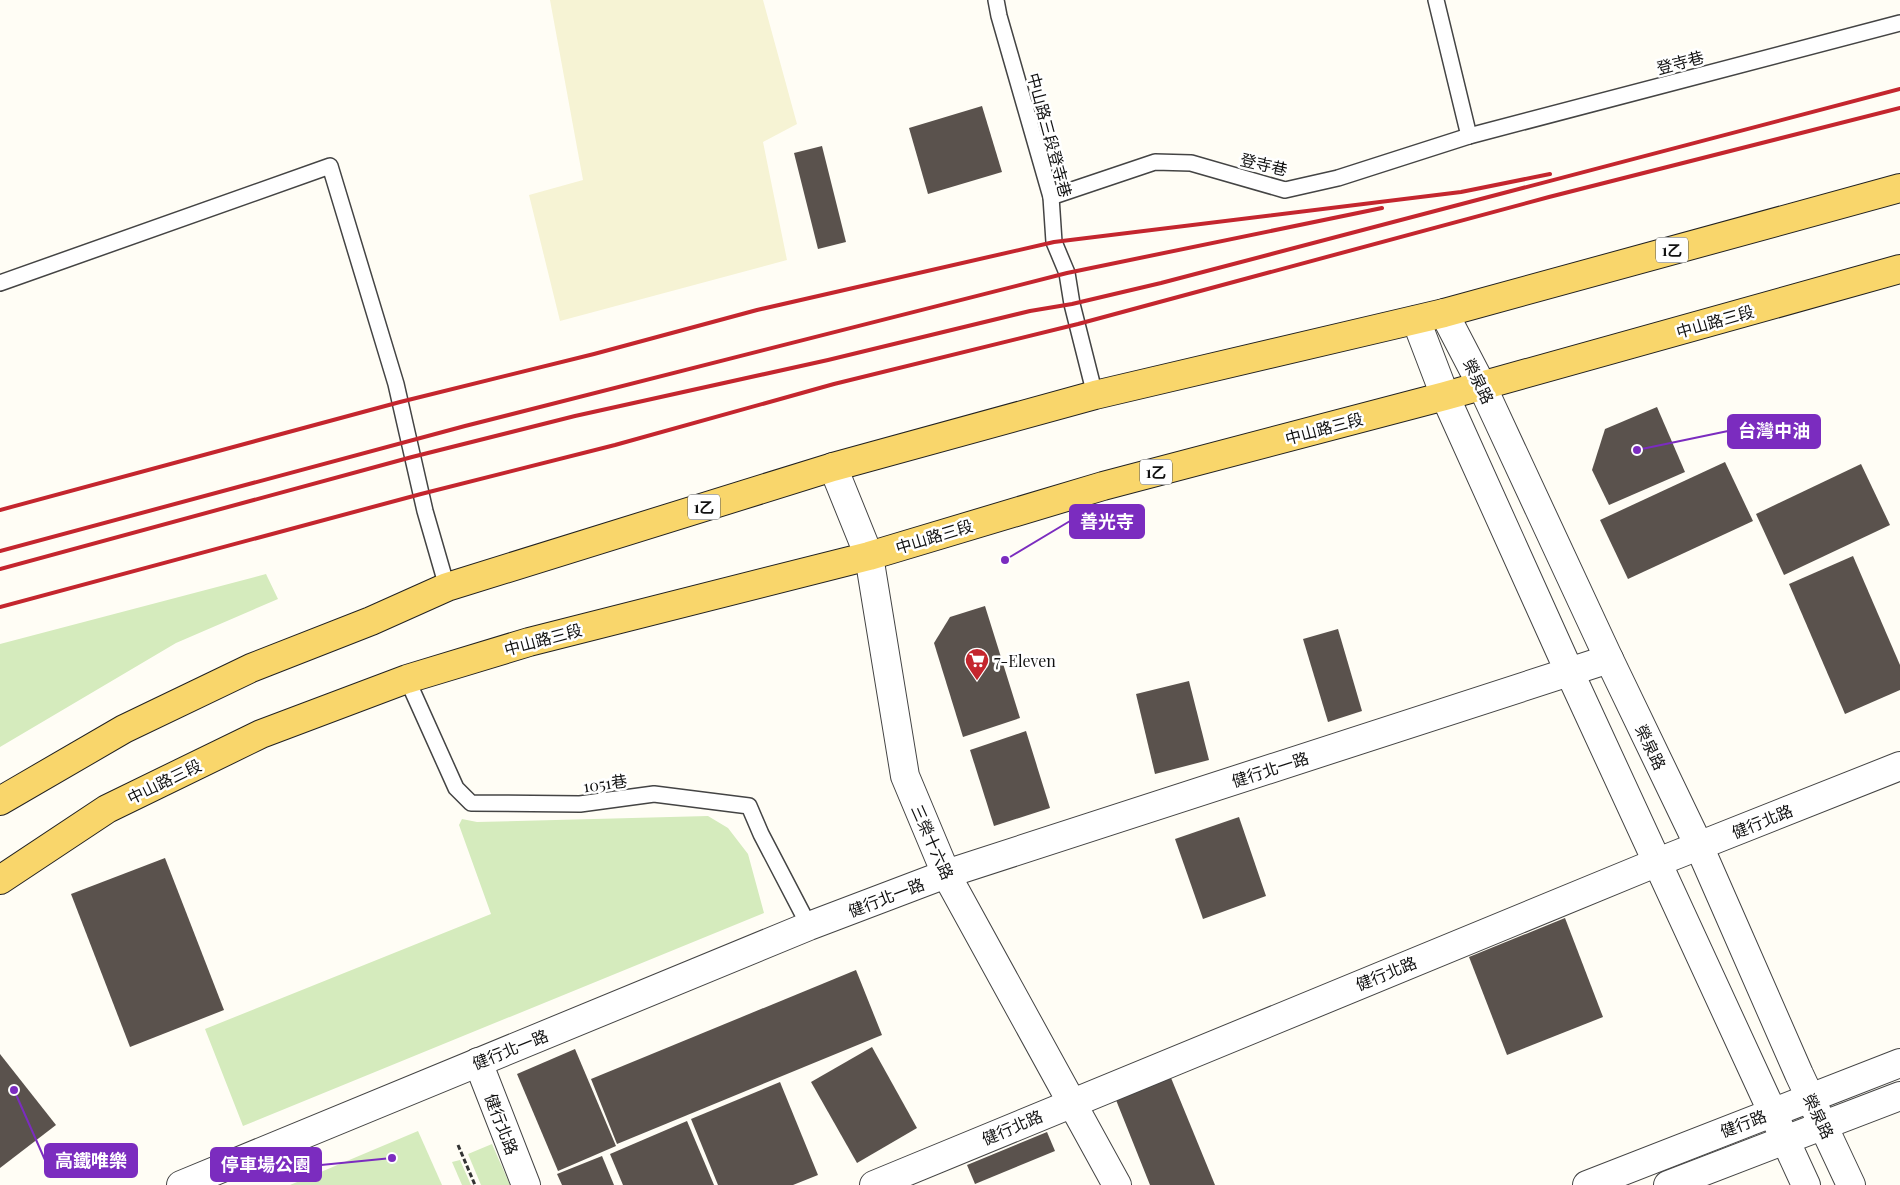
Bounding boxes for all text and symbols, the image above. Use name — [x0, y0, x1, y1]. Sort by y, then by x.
street label: 登寺巷 — [1654, 46, 1706, 78]
street label: 中山路三段登寺巷 — [1023, 70, 1077, 200]
street label: 登寺巷 — [1238, 148, 1290, 180]
road number: 1乙 — [1656, 238, 1688, 262]
street label: 中山路三段 — [1674, 300, 1756, 342]
street label: 榮泉路 — [1459, 355, 1499, 407]
street label: 中山路三段 — [1283, 408, 1365, 448]
callout: 台灣中油 — [1728, 415, 1820, 448]
text: 台灣中油 — [1738, 418, 1810, 442]
road number: 1乙 — [1140, 460, 1172, 484]
road number: 1乙 — [688, 494, 720, 520]
callout: 善光寺 — [1070, 505, 1144, 538]
text: 善光寺 — [1080, 509, 1134, 533]
street label: 中山路三段 — [893, 514, 975, 558]
street label: 中山路三段 — [502, 619, 584, 659]
supermarket icon: 7-Eleven — [964, 647, 990, 681]
place label: 7-Eleven — [994, 650, 1056, 671]
street label: 榮泉路 — [1631, 721, 1671, 773]
street label: 健行北一路 — [1229, 747, 1311, 791]
street label: 中山路三段 — [123, 754, 205, 808]
street label: 1051巷 — [582, 770, 628, 796]
street label: 健行北路 — [1728, 799, 1796, 843]
street label: 三榮十六路 — [907, 801, 959, 883]
street label: 健行北一路 — [845, 873, 927, 921]
street label: 健行北路 — [1352, 951, 1420, 995]
street label: 健行北一路 — [469, 1024, 551, 1074]
street label: 健行北路 — [481, 1090, 523, 1158]
street label: 榮泉路 — [1799, 1090, 1839, 1142]
street label: 健行北路 — [978, 1105, 1046, 1149]
street label: 健行路 — [1717, 1105, 1769, 1141]
callout: 高鐵唯樂 — [45, 1144, 137, 1177]
text: 高鐵唯樂 — [55, 1148, 127, 1172]
callout: 停車場公園 — [211, 1148, 321, 1181]
text: 停車場公園 — [221, 1152, 311, 1176]

